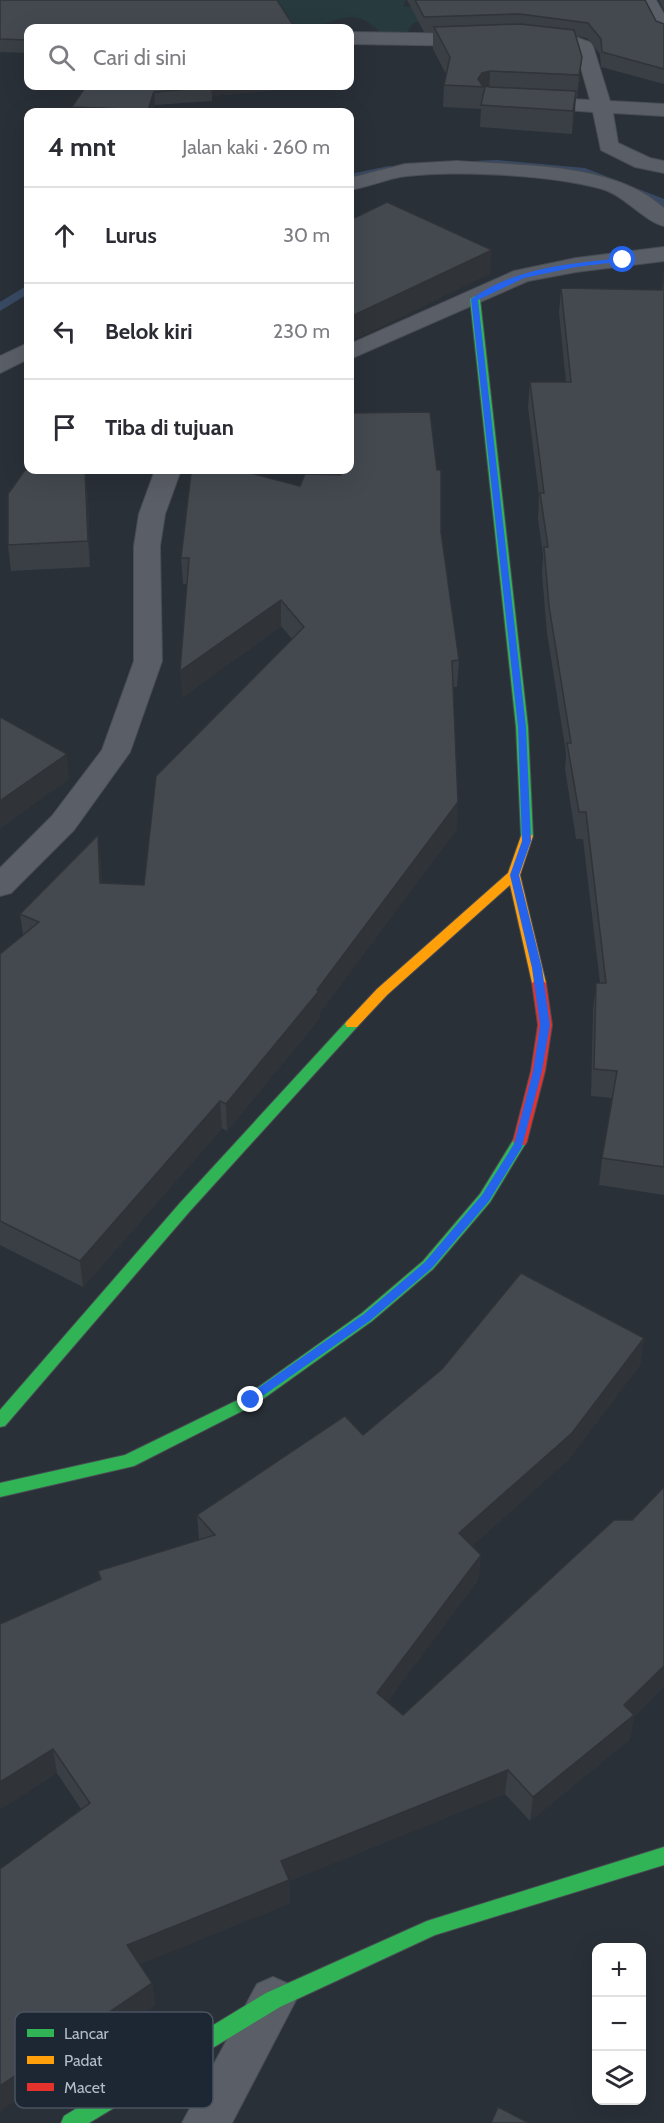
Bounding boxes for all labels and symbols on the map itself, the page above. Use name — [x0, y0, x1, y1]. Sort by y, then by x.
route start — [609, 246, 635, 272]
route end — [237, 1386, 263, 1412]
legend — [15, 2012, 213, 2108]
text: Lancar — [64, 2024, 110, 2043]
text: Padat — [64, 2051, 103, 2070]
text: Macet — [64, 2078, 106, 2097]

